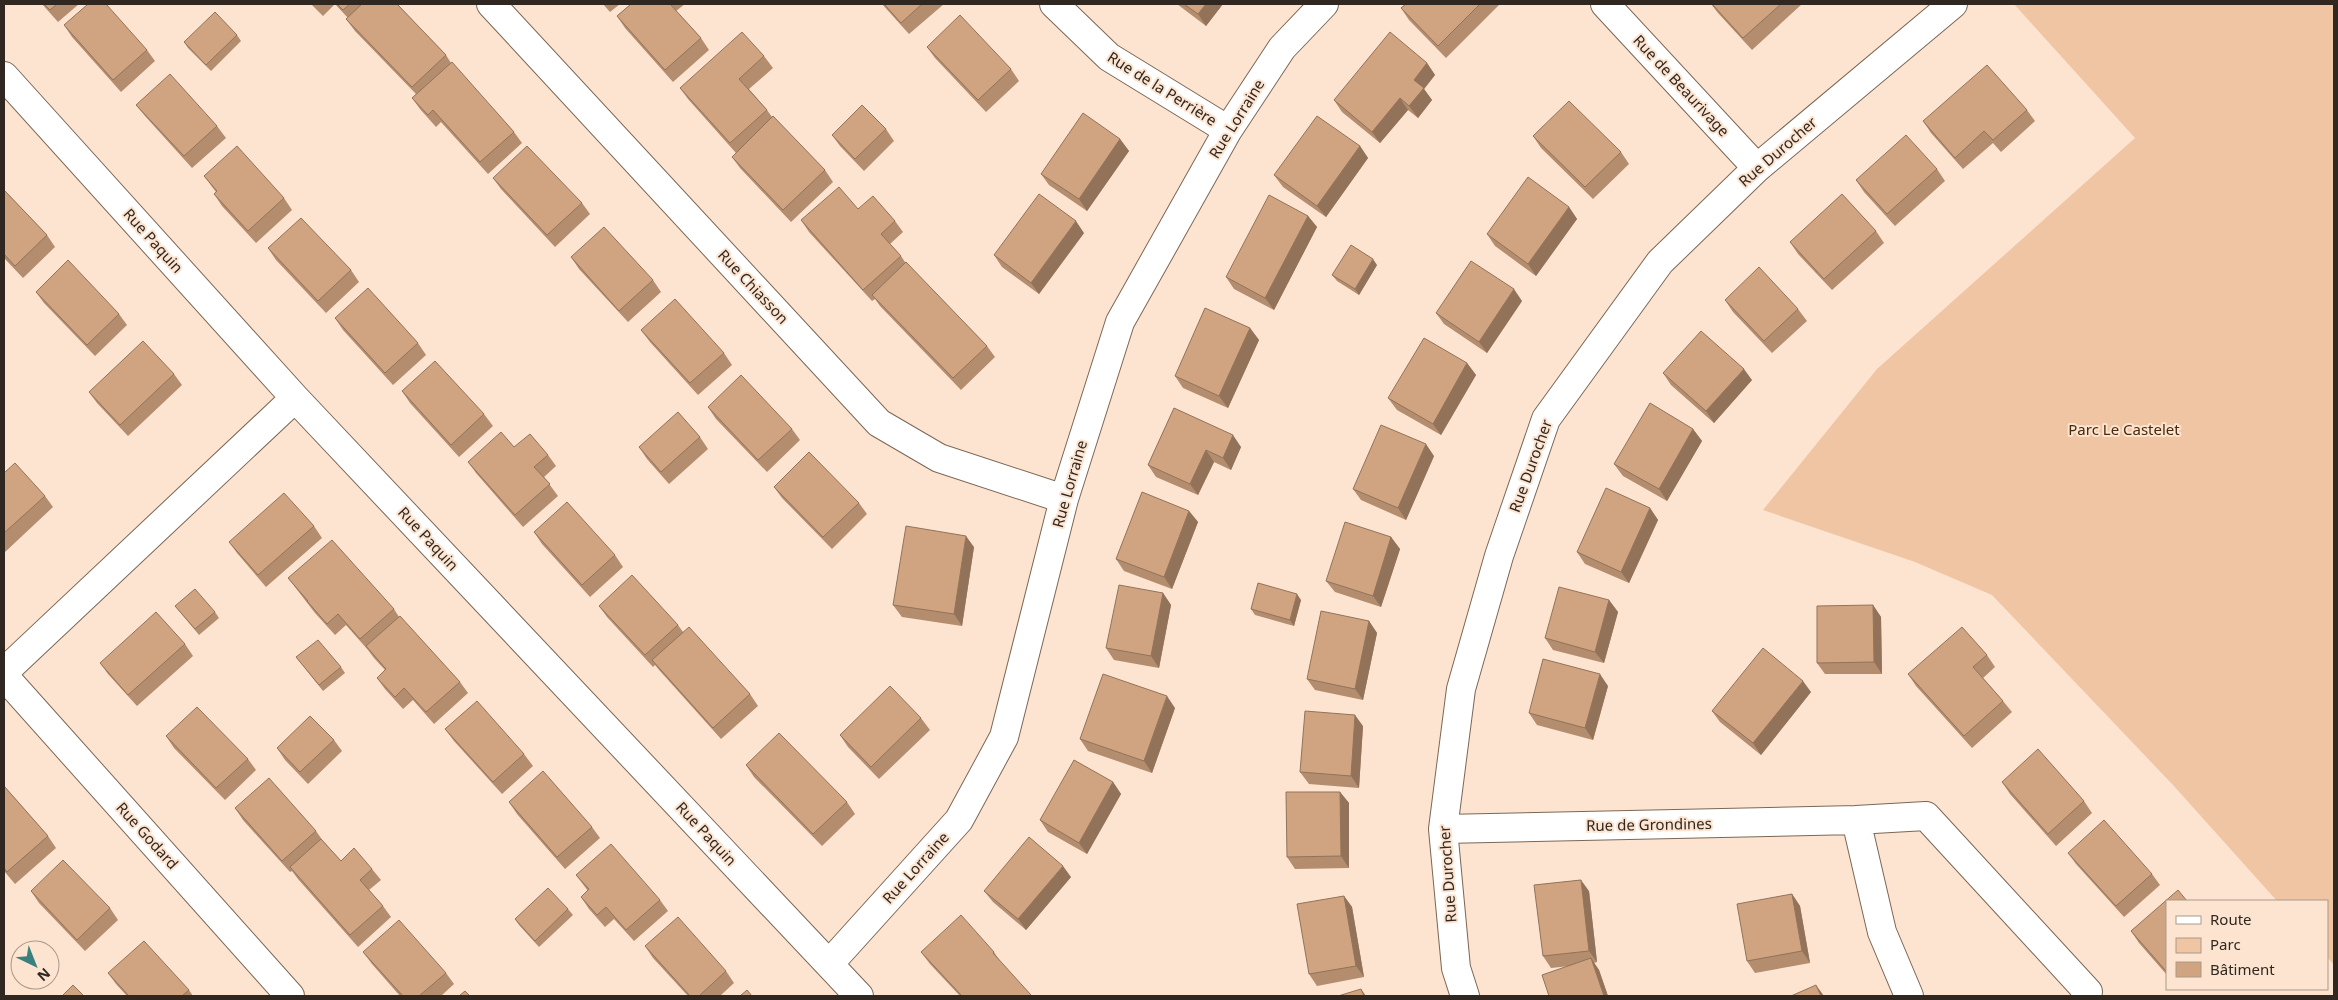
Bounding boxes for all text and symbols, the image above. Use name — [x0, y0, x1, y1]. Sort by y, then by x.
street label: Rue de Beaurivage — [1629, 30, 1734, 140]
street label: Rue de la Perrière — [1104, 46, 1221, 130]
street label: Rue Lorraine — [1204, 75, 1268, 162]
street label: Rue Durocher — [1734, 112, 1821, 191]
street label: Rue Paquin — [120, 204, 188, 277]
street label: Rue Chiasson — [714, 245, 793, 328]
street label: Rue Durocher — [1504, 417, 1556, 515]
park label: Parc Le Castelet — [2068, 419, 2180, 439]
street label: Rue Lorraine — [1047, 438, 1091, 530]
street label: Rue Paquin — [394, 502, 463, 574]
street label: Rue Paquin — [672, 797, 741, 869]
street label: Rue Godard — [112, 798, 183, 873]
street label: Rue de Grondines — [1586, 813, 1712, 835]
street label: Rue Durocher — [1434, 825, 1460, 923]
street label: Rue Lorraine — [878, 827, 953, 907]
legend — [2166, 900, 2328, 990]
text: Route — [2210, 909, 2252, 929]
text: Parc — [2210, 934, 2241, 954]
north arrow — [10, 940, 60, 990]
text: Bâtiment — [2210, 959, 2275, 979]
text: N — [34, 964, 55, 986]

